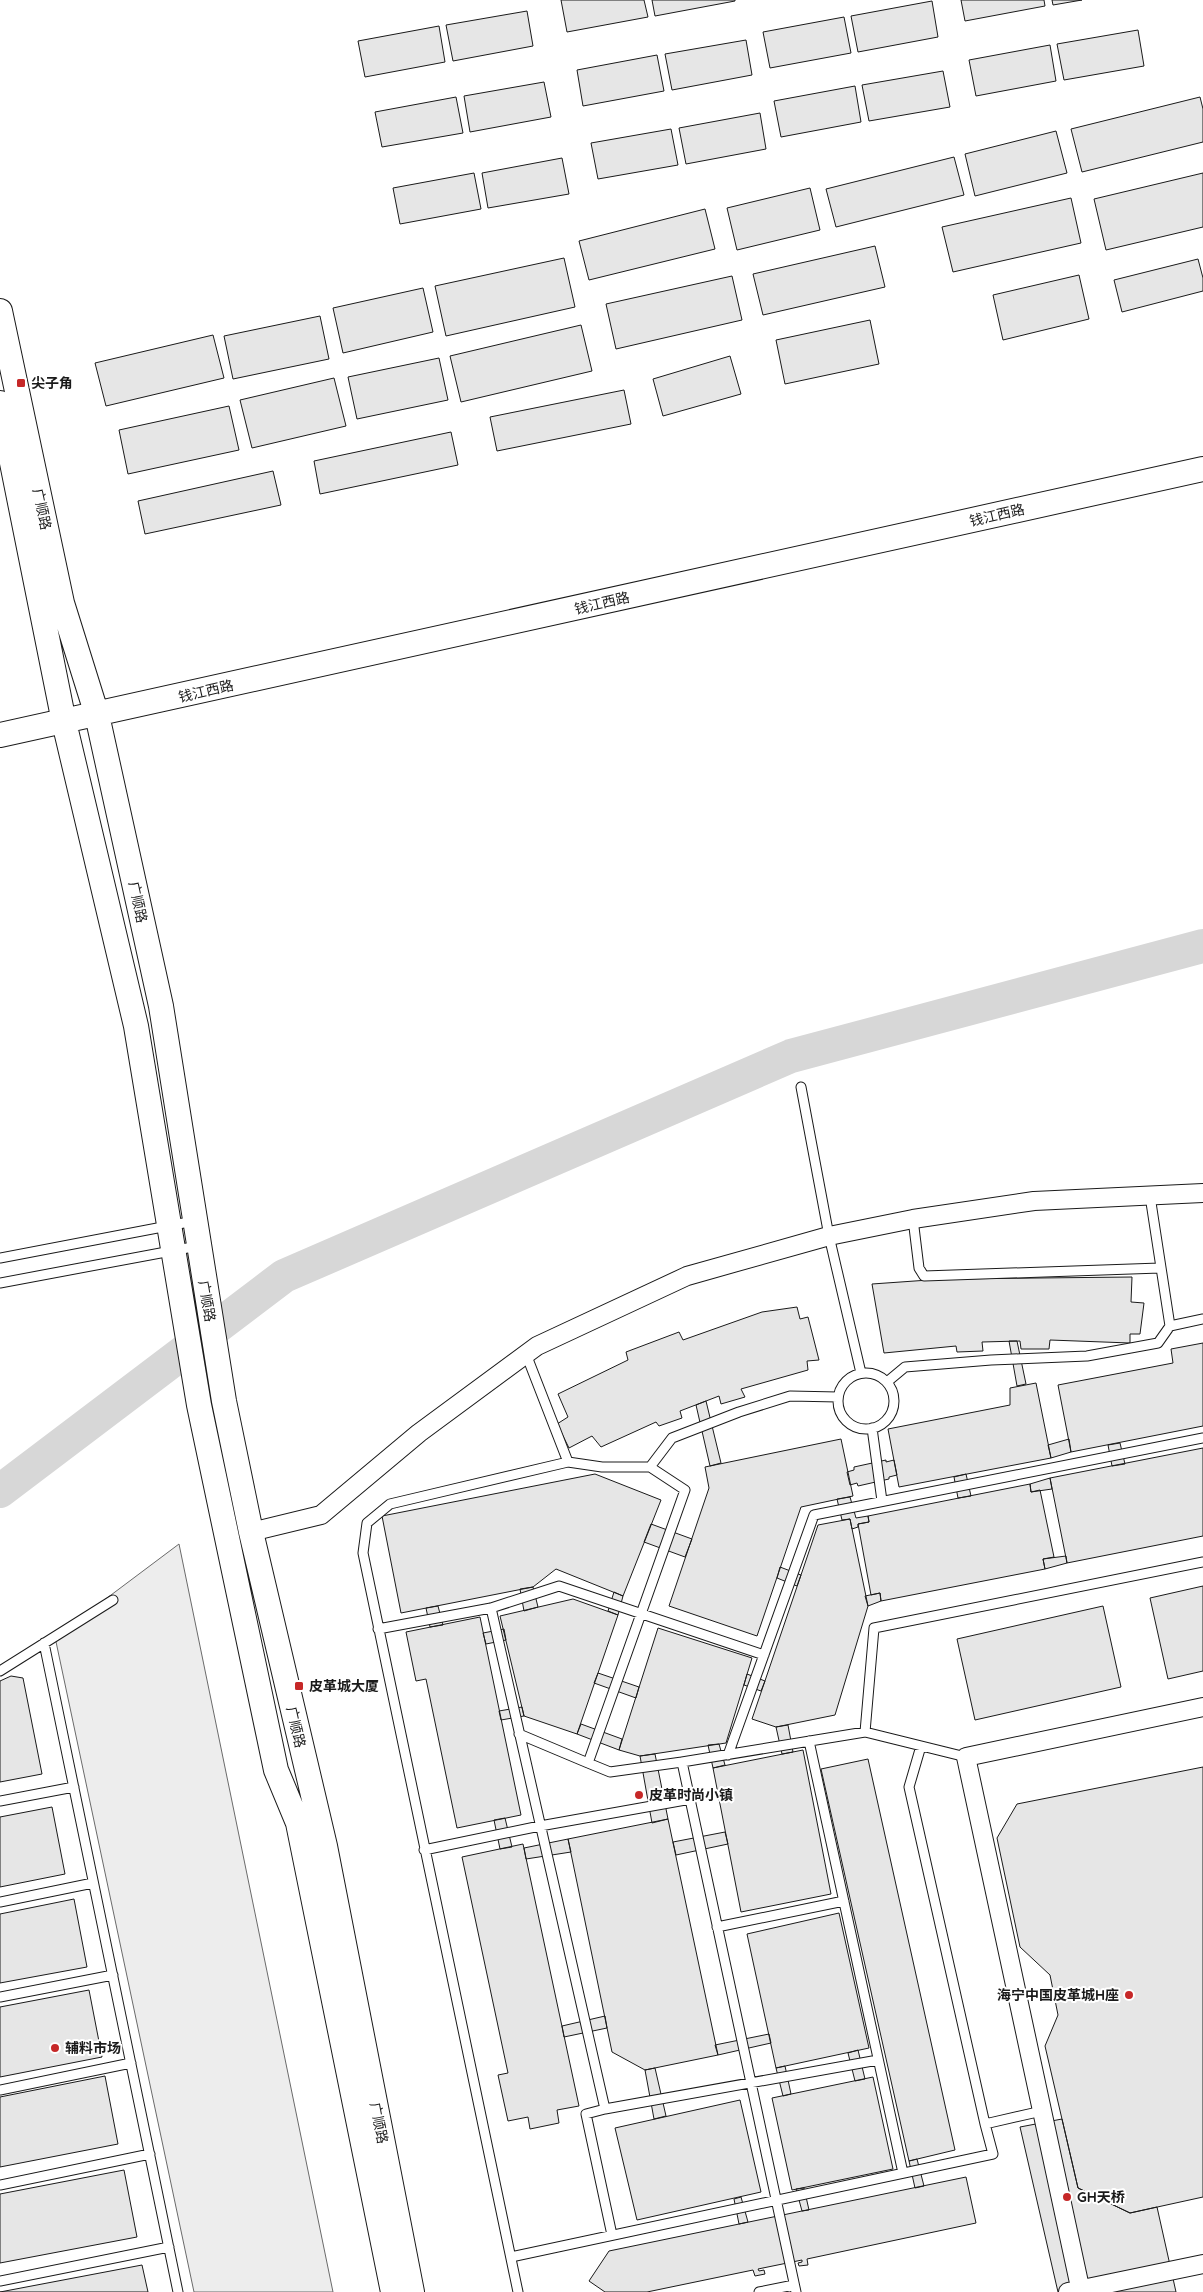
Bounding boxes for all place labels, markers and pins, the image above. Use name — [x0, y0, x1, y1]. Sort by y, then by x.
place label: 尖子角 — [31, 374, 73, 392]
marker: 尖子角 — [15, 377, 27, 389]
place label: 皮革城大厦 — [309, 1677, 379, 1695]
marker: 皮革城大厦 — [293, 1680, 305, 1692]
place label: 皮革时尚小镇 — [649, 1786, 733, 1804]
marker: 皮革时尚小镇 — [633, 1789, 645, 1801]
place label: 海宁中国皮革城H座 — [997, 1986, 1119, 2004]
marker: 海宁中国皮革城H座 — [1123, 1989, 1135, 2001]
place label: 辅料市场 — [65, 2039, 121, 2057]
marker: 辅料市场 — [49, 2042, 61, 2054]
place label: GH天桥 — [1077, 2188, 1125, 2206]
marker: GH天桥 — [1061, 2191, 1073, 2203]

